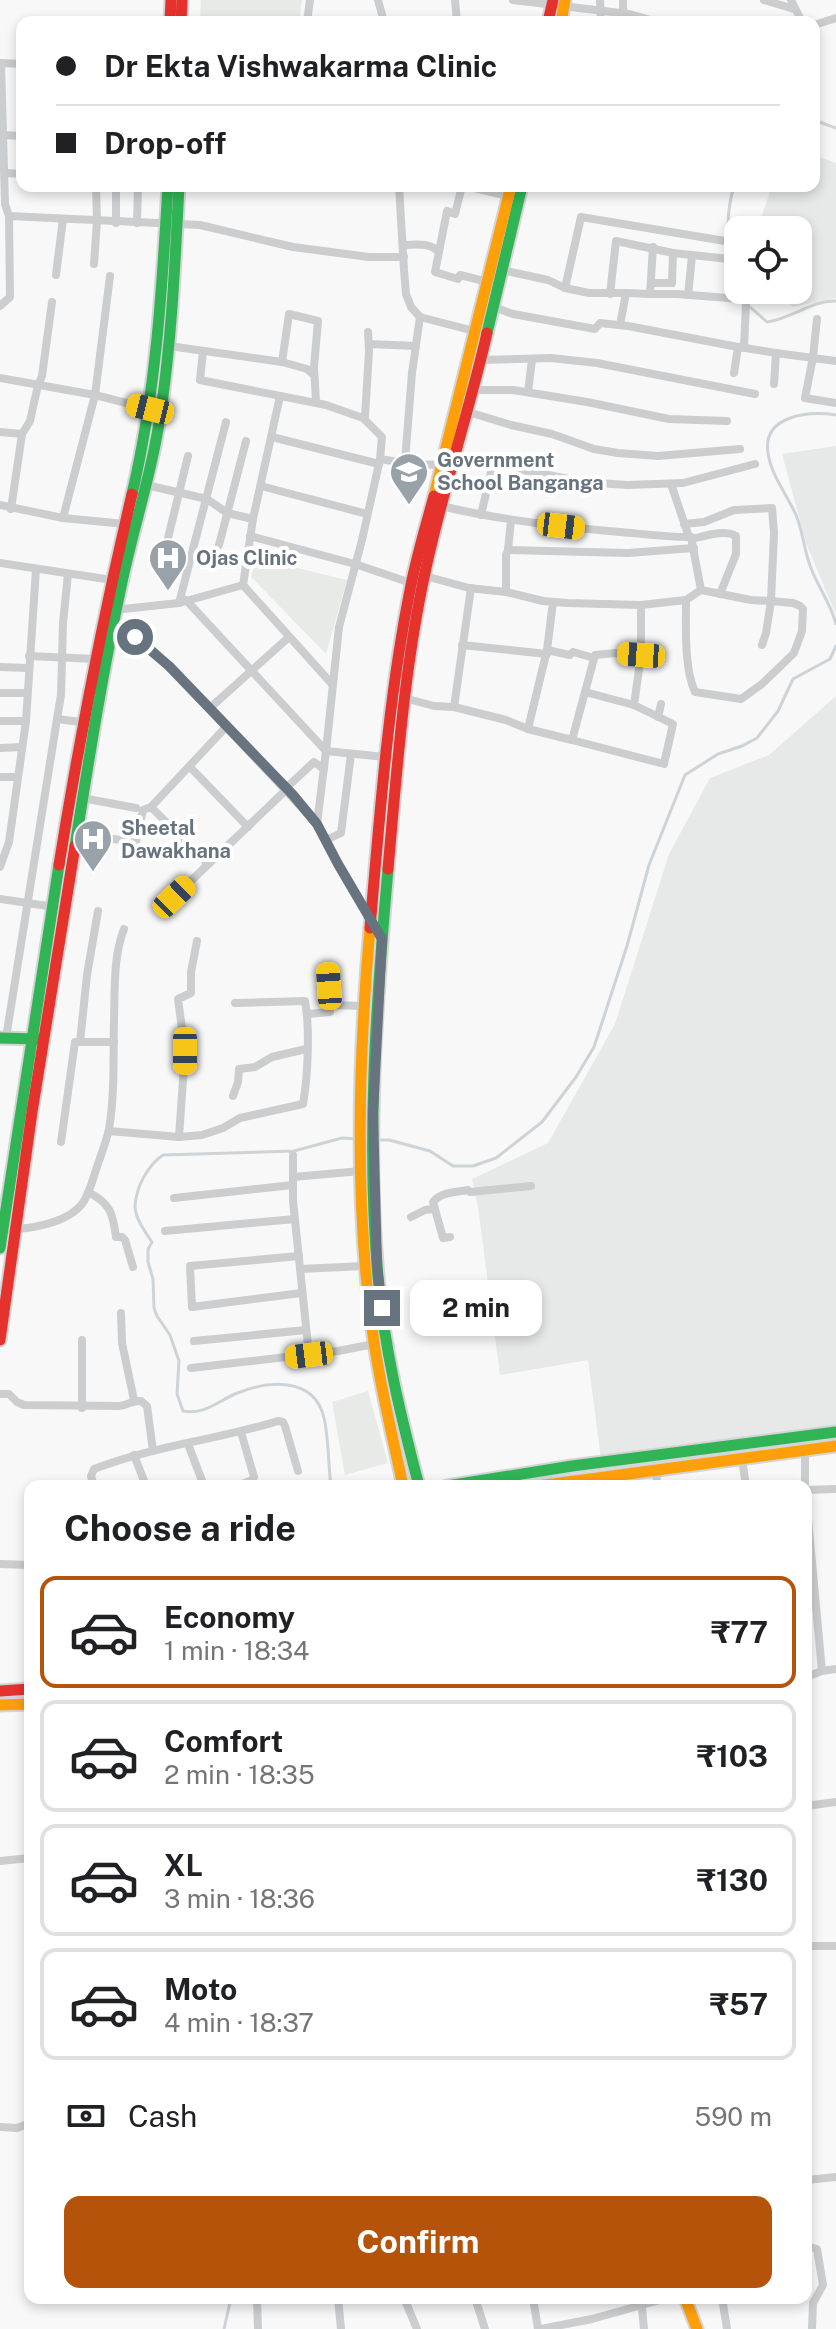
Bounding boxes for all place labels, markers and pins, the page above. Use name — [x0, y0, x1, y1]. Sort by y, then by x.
place label: Government School Banganga — [437, 448, 604, 495]
school or university icon: Government School Banganga — [388, 451, 430, 506]
hospital icon: Ojas Clinic — [147, 537, 189, 592]
place label: Ojas Clinic — [196, 546, 298, 570]
place label: Sheetal Dawakhana — [121, 816, 231, 863]
hospital icon: Sheetal Dawakhana — [72, 818, 114, 873]

